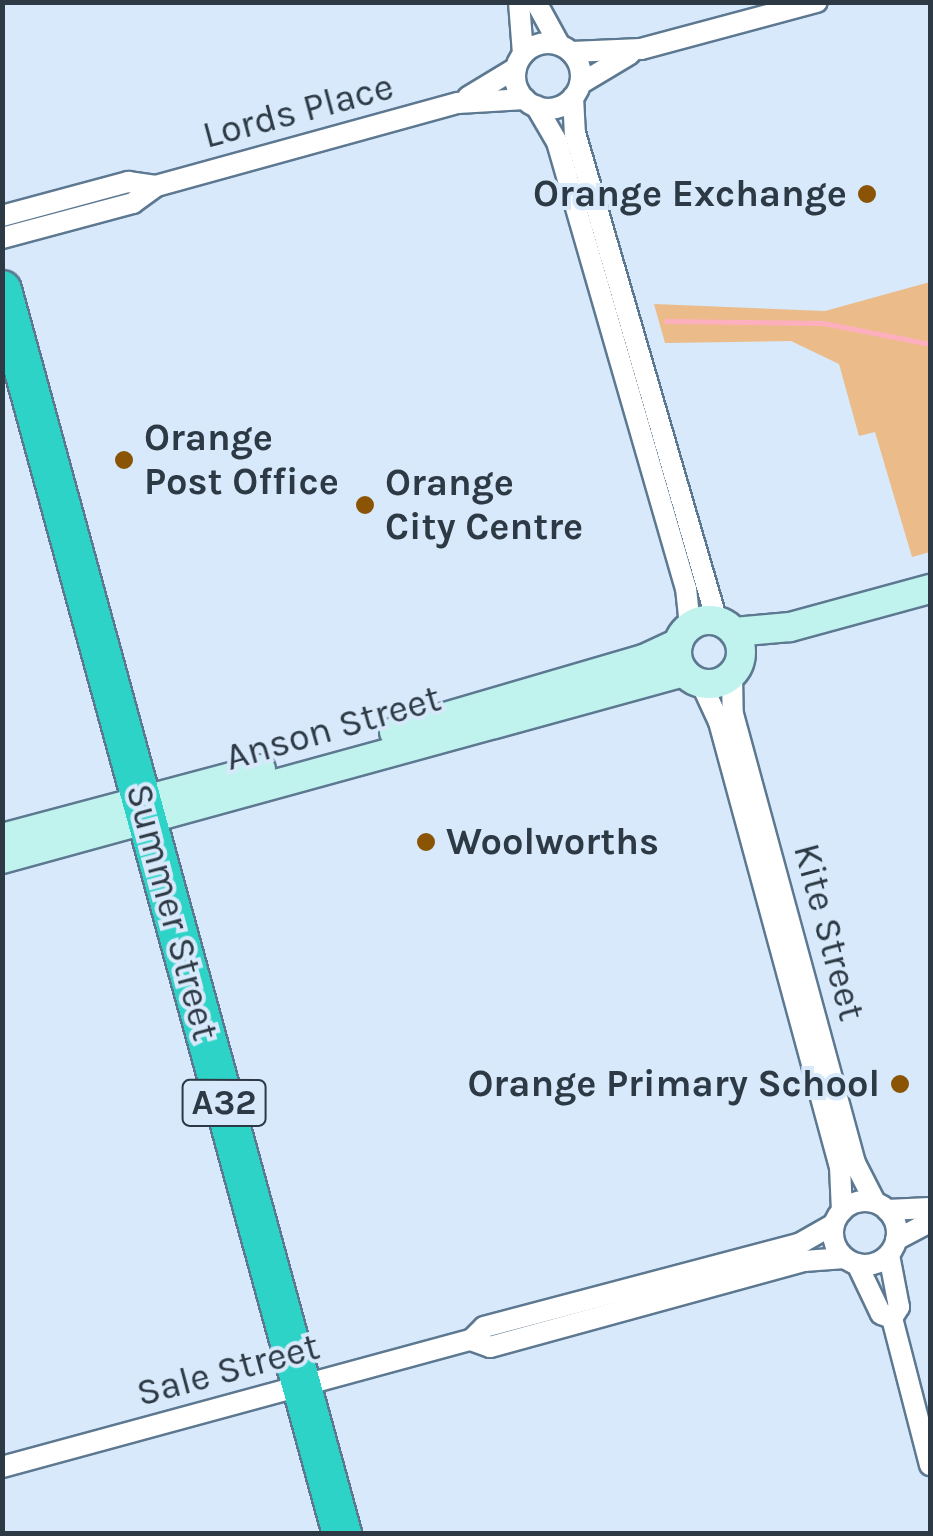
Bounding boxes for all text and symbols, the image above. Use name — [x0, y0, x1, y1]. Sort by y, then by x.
street label: Lords Place — [198, 64, 398, 158]
place label: Orange Exchange — [533, 171, 847, 217]
marker: Orange Exchange — [856, 183, 878, 205]
place label: Orange Post Office — [144, 415, 339, 504]
marker: Orange Post Office — [113, 449, 135, 471]
place label: Orange City Centre — [385, 460, 583, 550]
marker: Orange City Centre — [354, 494, 376, 516]
street label: Anson Street — [220, 676, 446, 780]
street label: Summer Street — [116, 779, 228, 1045]
place label: Woolworths — [446, 819, 659, 865]
marker: Woolworths — [415, 831, 437, 853]
street label: Kite Street — [783, 838, 875, 1026]
place label: Orange Primary School — [467, 1061, 880, 1107]
road number: A32 — [182, 1073, 266, 1133]
marker: Orange Primary School — [889, 1073, 911, 1095]
street label: Sale Street — [132, 1324, 324, 1416]

